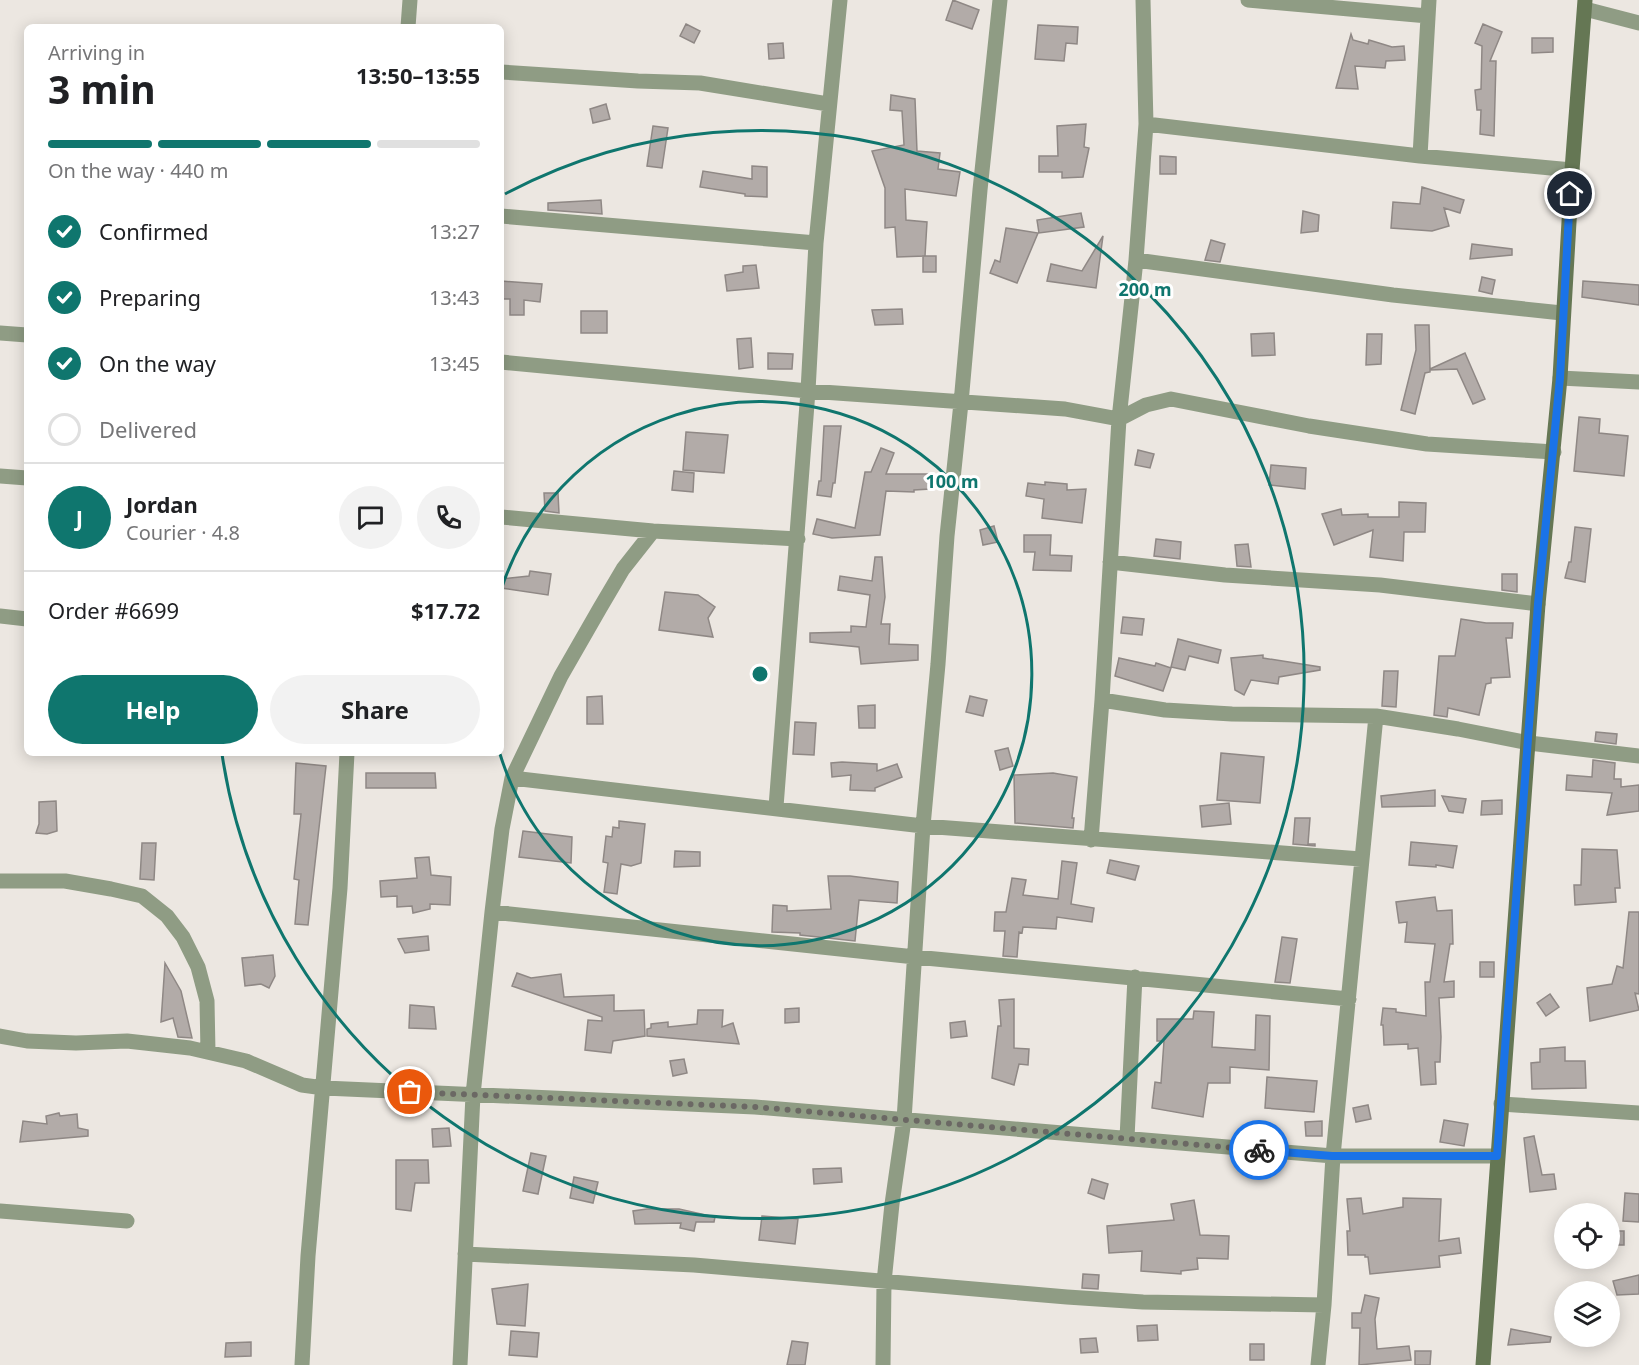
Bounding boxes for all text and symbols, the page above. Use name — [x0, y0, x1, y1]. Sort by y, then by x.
text: Arriving in — [48, 39, 145, 66]
text: 13:50–13:55 — [356, 60, 480, 90]
text: 3 min — [48, 62, 155, 115]
text: On the way · 440 m — [48, 157, 228, 184]
pin — [1544, 168, 1595, 219]
icon: home — [1553, 177, 1586, 210]
icon: check — [48, 215, 81, 248]
text: Confirmed — [99, 216, 209, 246]
text: 13:27 — [429, 218, 480, 245]
text: 200 m — [1118, 277, 1172, 301]
icon: check — [48, 281, 81, 314]
text: Preparing — [99, 282, 201, 312]
text: 13:43 — [429, 284, 480, 311]
icon: check — [48, 347, 81, 380]
text: On the way — [99, 348, 216, 378]
text: 13:45 — [429, 350, 480, 377]
text: Delivered — [99, 414, 197, 444]
text: 100 m — [925, 469, 979, 493]
button: chat — [339, 486, 402, 549]
button: phone — [417, 486, 480, 549]
text: Jordan — [126, 489, 198, 519]
text: J — [76, 502, 83, 532]
text: Courier · 4.8 — [126, 519, 240, 546]
text: Order #6699 — [48, 595, 179, 625]
text: $17.72 — [411, 595, 480, 625]
centre of rings — [750, 664, 770, 684]
button: Help — [48, 675, 258, 744]
button: Share — [270, 675, 480, 744]
pin — [384, 1066, 435, 1117]
icon: bag — [393, 1075, 426, 1108]
courier — [1229, 1120, 1289, 1180]
icon: bike — [1243, 1134, 1276, 1167]
map controls — [1554, 1203, 1620, 1347]
button: locate — [1554, 1203, 1620, 1269]
button: layers — [1554, 1281, 1620, 1347]

